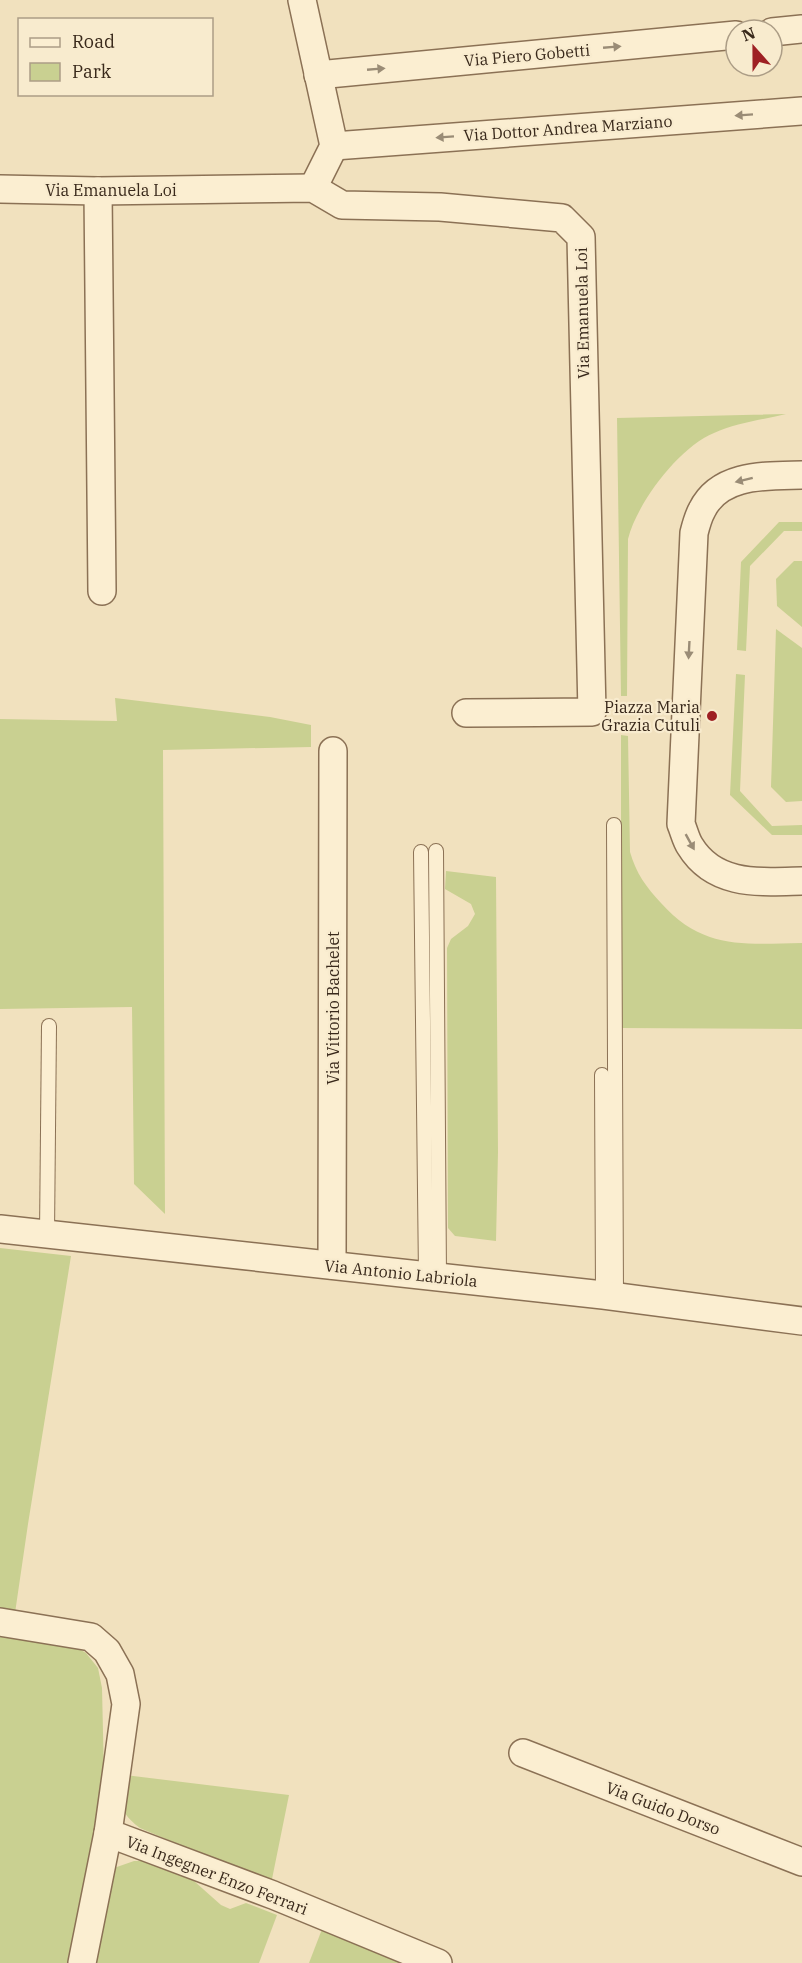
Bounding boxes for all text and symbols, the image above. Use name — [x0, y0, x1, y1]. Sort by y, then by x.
legend — [18, 18, 213, 96]
north arrow — [724, 18, 784, 78]
text: N — [739, 22, 758, 46]
text: Road — [72, 30, 115, 53]
street label: Via Piero Gobetti — [463, 40, 591, 70]
one-way arrow — [603, 42, 622, 52]
text: Park — [72, 60, 112, 83]
one-way arrow — [367, 64, 386, 74]
one-way arrow — [734, 110, 753, 120]
street label: Via Dottor Andrea Marziano — [463, 111, 673, 145]
one-way arrow — [435, 133, 454, 142]
street label: Via Emanuela Loi — [45, 180, 177, 200]
street label: Via Emanuela Loi — [571, 247, 593, 379]
one-way arrow — [735, 475, 753, 485]
one-way arrow — [684, 640, 693, 659]
place label: Piazza Maria Grazia Cutuli — [601, 697, 700, 735]
marker: Piazza Maria Grazia Cutuli — [705, 709, 719, 723]
one-way arrow — [685, 834, 695, 851]
street label: Via Vittorio Bachelet — [323, 931, 343, 1085]
street label: Via Antonio Labriola — [323, 1255, 479, 1291]
street label: Via Guido Dorso — [603, 1777, 723, 1839]
street label: Via Ingegner Enzo Ferrari — [123, 1831, 311, 1919]

